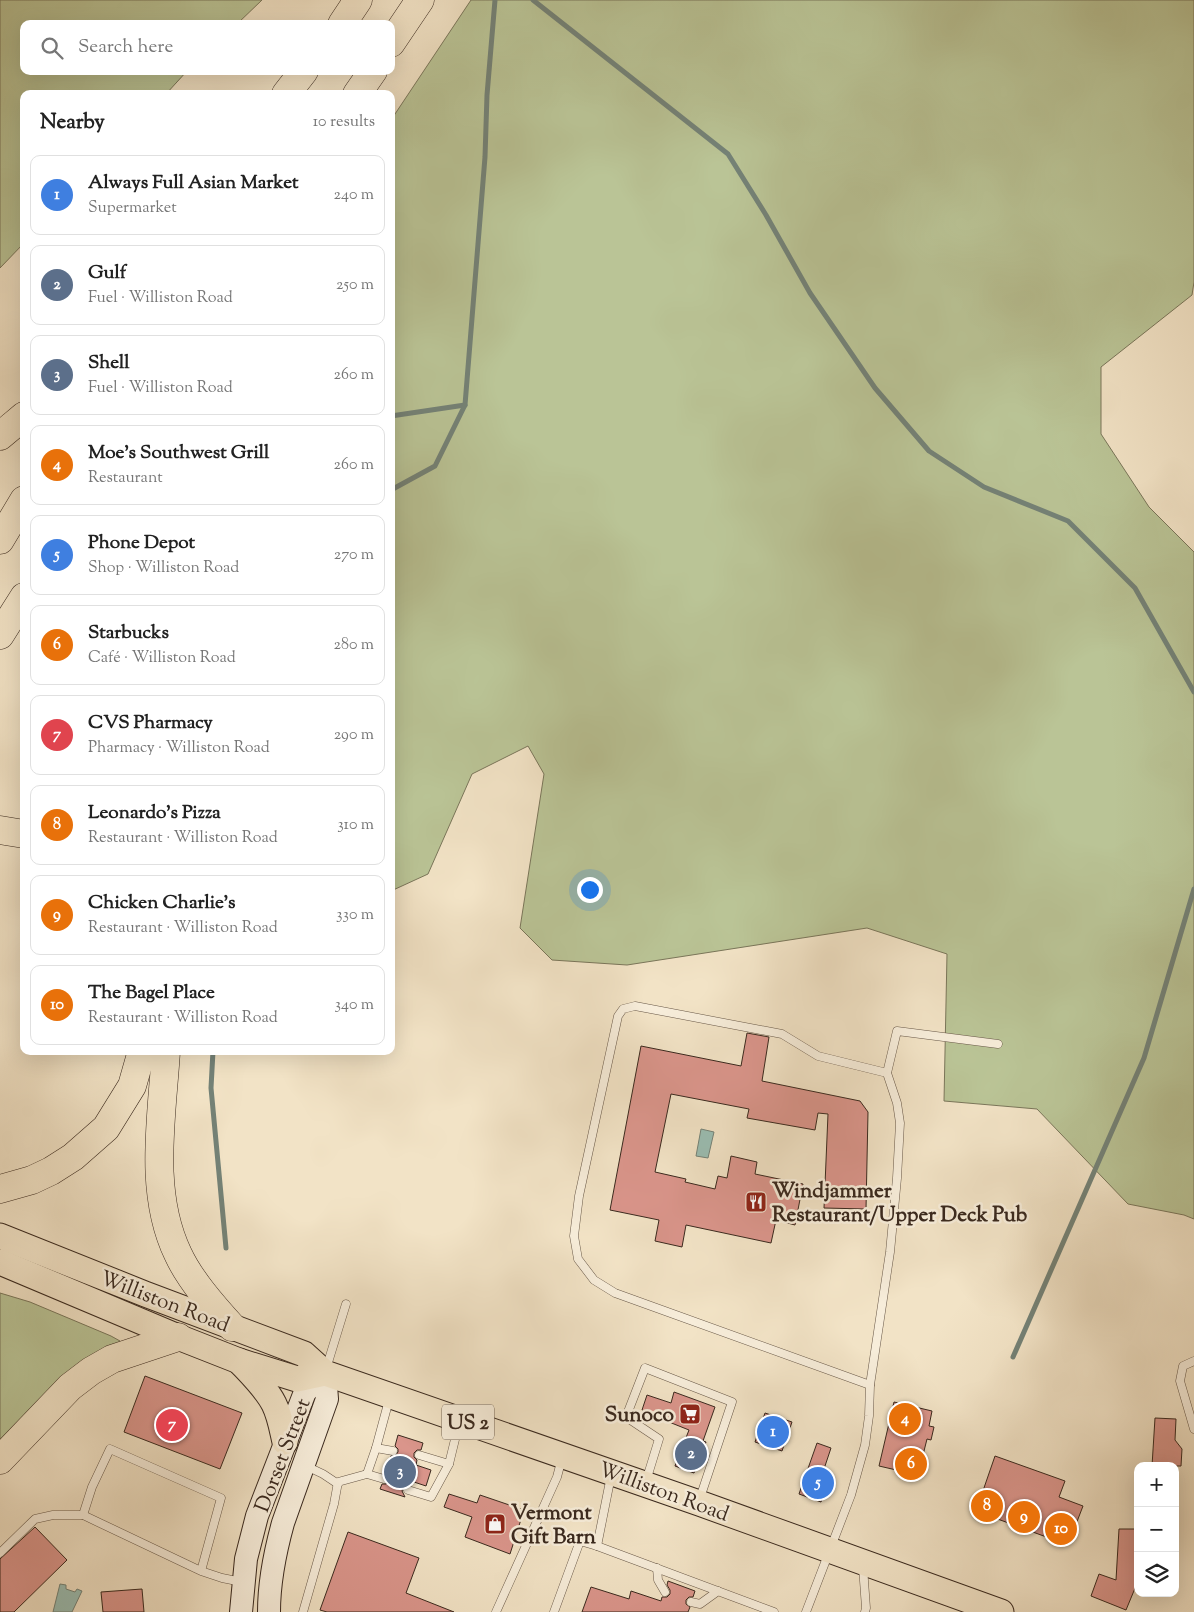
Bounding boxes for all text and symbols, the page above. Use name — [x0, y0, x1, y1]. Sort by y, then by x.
search box — [20, 20, 395, 75]
icon: search — [38, 34, 66, 62]
text: Search here — [78, 34, 173, 61]
text: Nearby — [40, 108, 105, 138]
text: 10 results — [313, 111, 375, 134]
text: Always Full Asian Market — [88, 170, 299, 197]
text: 1 — [54, 184, 60, 207]
text: 240 m — [333, 184, 374, 207]
text: Supermarket — [88, 197, 177, 220]
text: Gulf — [88, 260, 126, 287]
text: 2 — [53, 274, 61, 297]
text: 250 m — [336, 274, 374, 297]
text: Fuel · Williston Road — [88, 287, 233, 310]
text: Shell — [88, 350, 130, 377]
text: 3 — [54, 364, 60, 387]
text: 260 m — [333, 364, 374, 387]
text: Fuel · Williston Road — [88, 377, 233, 400]
text: Moe's Southwest Grill — [88, 440, 269, 467]
text: 4 — [53, 454, 61, 477]
text: 260 m — [333, 454, 374, 477]
text: Restaurant — [88, 467, 163, 490]
text: Phone Depot — [88, 530, 195, 557]
text: 5 — [54, 544, 60, 567]
text: 270 m — [334, 544, 374, 567]
text: Shop · Williston Road — [88, 557, 239, 580]
text: Starbucks — [88, 620, 169, 647]
text: 6 — [53, 634, 61, 657]
text: 280 m — [333, 634, 374, 657]
text: Café · Williston Road — [88, 647, 236, 670]
text: CVS Pharmacy — [88, 710, 213, 737]
text: 7 — [53, 724, 61, 747]
text: 290 m — [334, 724, 374, 747]
text: Pharmacy · Williston Road — [88, 737, 270, 760]
text: Leonardo's Pizza — [88, 800, 221, 827]
text: 8 — [53, 814, 61, 837]
text: 310 m — [337, 814, 374, 837]
text: Restaurant · Williston Road — [88, 827, 278, 850]
your location — [577, 877, 603, 903]
text: Chicken Charlie's — [88, 890, 236, 917]
text: 9 — [53, 904, 61, 927]
text: 330 m — [336, 904, 374, 927]
text: Restaurant · Williston Road — [88, 917, 278, 940]
text: The Bagel Place — [88, 980, 215, 1007]
text: 10 — [50, 994, 64, 1017]
text: 340 m — [335, 994, 374, 1017]
text: Restaurant · Williston Road — [88, 1007, 278, 1030]
place label: Windjammer Restaurant/Upper Deck Pub — [772, 1177, 1028, 1231]
restaurant icon: Windjammer Restaurant/Upper Deck Pub — [744, 1190, 768, 1214]
street label: Williston Road — [95, 1264, 234, 1341]
street label: Dorset Street — [248, 1394, 319, 1517]
pin: 4 — [889, 1400, 921, 1438]
place label: Sunoco — [605, 1401, 675, 1431]
supermarket icon: Sunoco — [678, 1402, 702, 1426]
road number: US 2 — [442, 1404, 494, 1440]
pin: 7 — [156, 1406, 188, 1444]
pin: 1 — [757, 1413, 789, 1451]
pin: 2 — [675, 1435, 707, 1473]
pin: 6 — [895, 1445, 927, 1483]
pin: 3 — [384, 1453, 416, 1491]
street label: Williston Road — [594, 1455, 733, 1530]
map controls — [1134, 1462, 1179, 1597]
button: + — [1134, 1462, 1179, 1507]
pin: 5 — [802, 1464, 834, 1502]
pin: 8 — [971, 1487, 1003, 1525]
pin: 9 — [1008, 1498, 1040, 1536]
place label: Vermont Gift Barn — [511, 1499, 597, 1553]
button: − — [1134, 1507, 1179, 1552]
pin: 10 — [1045, 1510, 1077, 1548]
shop icon: Vermont Gift Barn — [483, 1512, 507, 1536]
button: layers — [1134, 1552, 1179, 1597]

